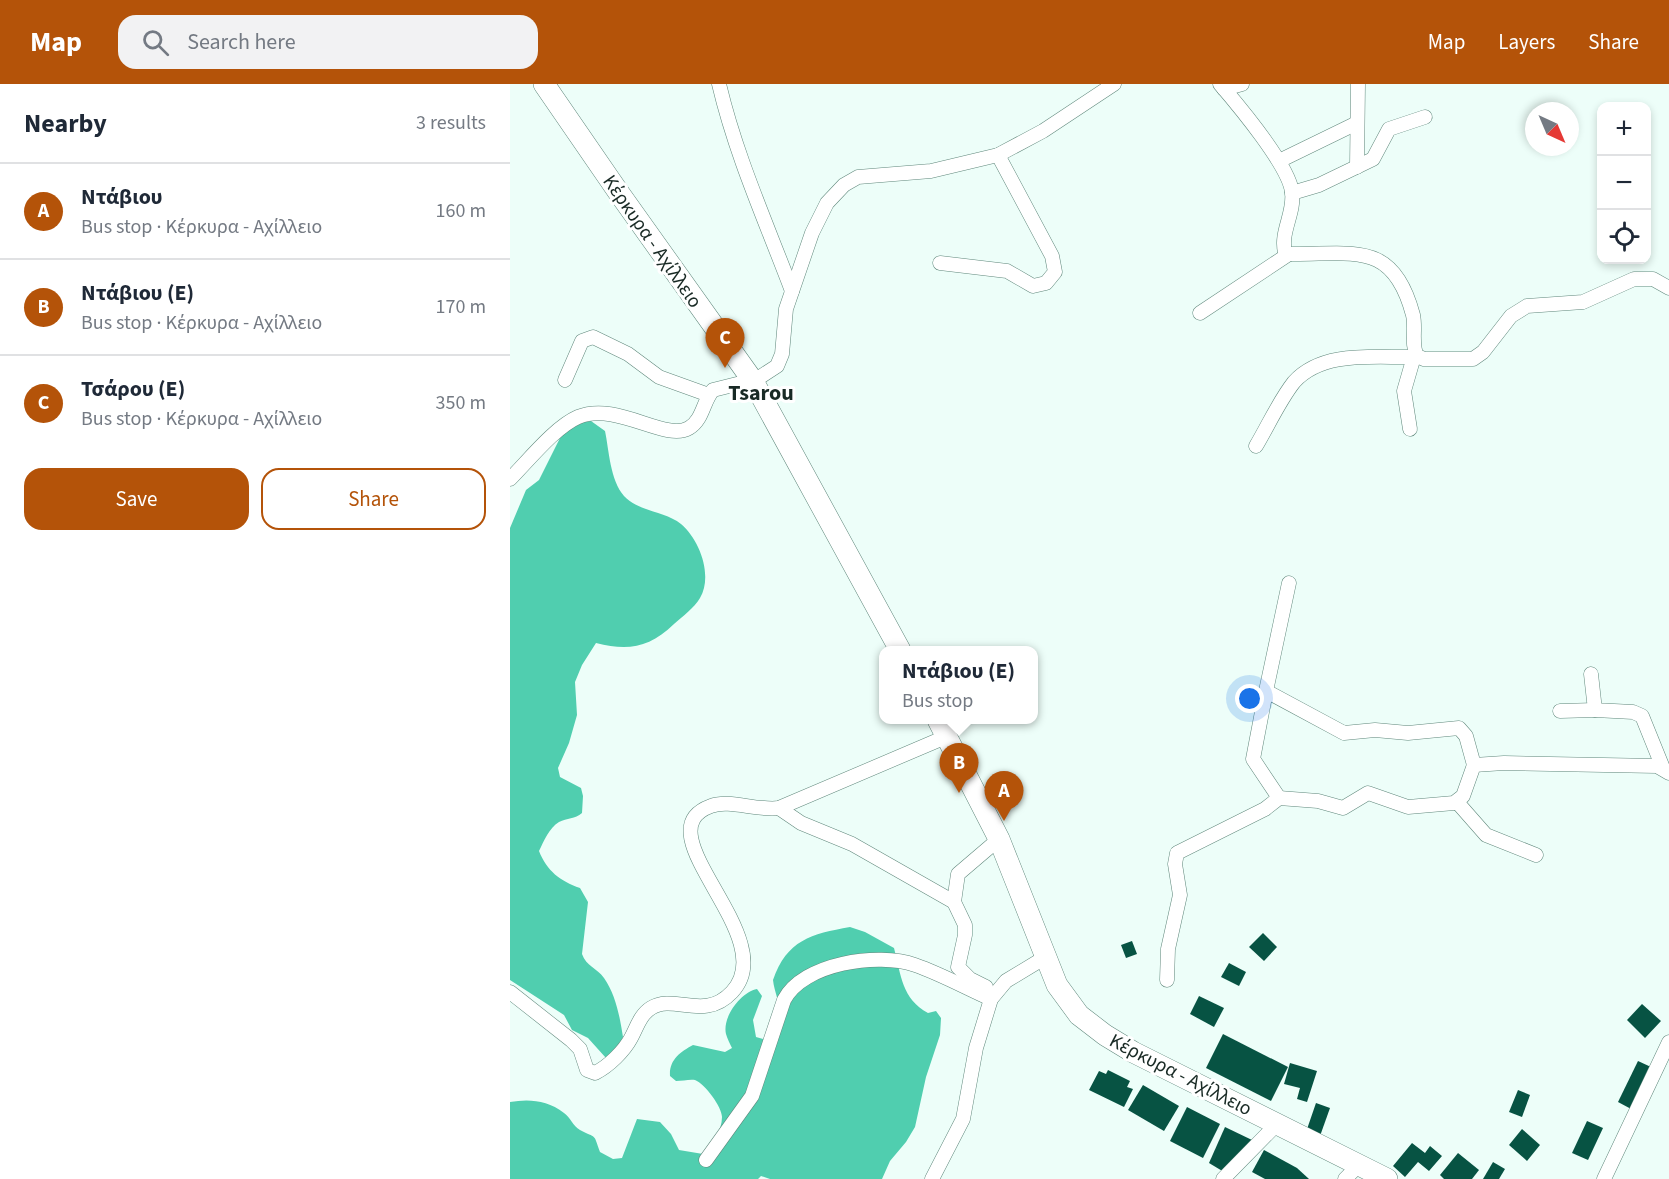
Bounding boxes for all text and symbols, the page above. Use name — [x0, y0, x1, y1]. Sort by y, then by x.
search box — [118, 15, 538, 69]
text: Map — [30, 22, 82, 62]
icon: search — [139, 26, 172, 59]
text: Search here — [187, 26, 296, 58]
text: Map — [1428, 27, 1465, 57]
text: Layers — [1498, 27, 1555, 57]
text: Share — [1588, 27, 1639, 57]
north arrow — [1525, 102, 1579, 156]
map controls — [1597, 102, 1651, 264]
button: + — [1597, 102, 1651, 156]
text: Nearby — [24, 105, 107, 142]
text: 3 results — [416, 109, 486, 137]
button: − — [1597, 156, 1651, 210]
street label: Κέρκυρα - Αχίλλειο — [596, 169, 709, 314]
text: Ντάβιου — [81, 181, 163, 213]
text: A — [38, 197, 49, 225]
text: 160 m — [436, 197, 486, 225]
button: locate — [1597, 210, 1651, 264]
text: Bus stop · Κέρκυρα - Αχίλλειο — [81, 213, 322, 241]
text: Ντάβιου (E) — [81, 277, 194, 309]
text: B — [37, 293, 50, 321]
text: 170 m — [436, 293, 486, 321]
text: Bus stop · Κέρκυρα - Αχίλλειο — [81, 309, 322, 337]
pin: C — [706, 318, 744, 368]
text: Τσάρου (E) — [81, 373, 185, 405]
district label: Tsarou — [728, 377, 794, 409]
text: C — [38, 389, 49, 417]
text: 350 m — [436, 389, 486, 417]
text: Bus stop · Κέρκυρα - Αχίλλειο — [81, 405, 322, 433]
button: Save — [24, 468, 249, 530]
button: Share — [261, 468, 486, 530]
popup — [879, 646, 1038, 724]
text: Ντάβιου (E) — [902, 655, 1015, 687]
your location — [1235, 684, 1264, 713]
text: Bus stop — [902, 687, 973, 715]
pin: B — [940, 744, 978, 793]
pin: A — [984, 772, 1024, 821]
street label: Κέρκυρα - Αχίλλειο — [1104, 1027, 1257, 1123]

